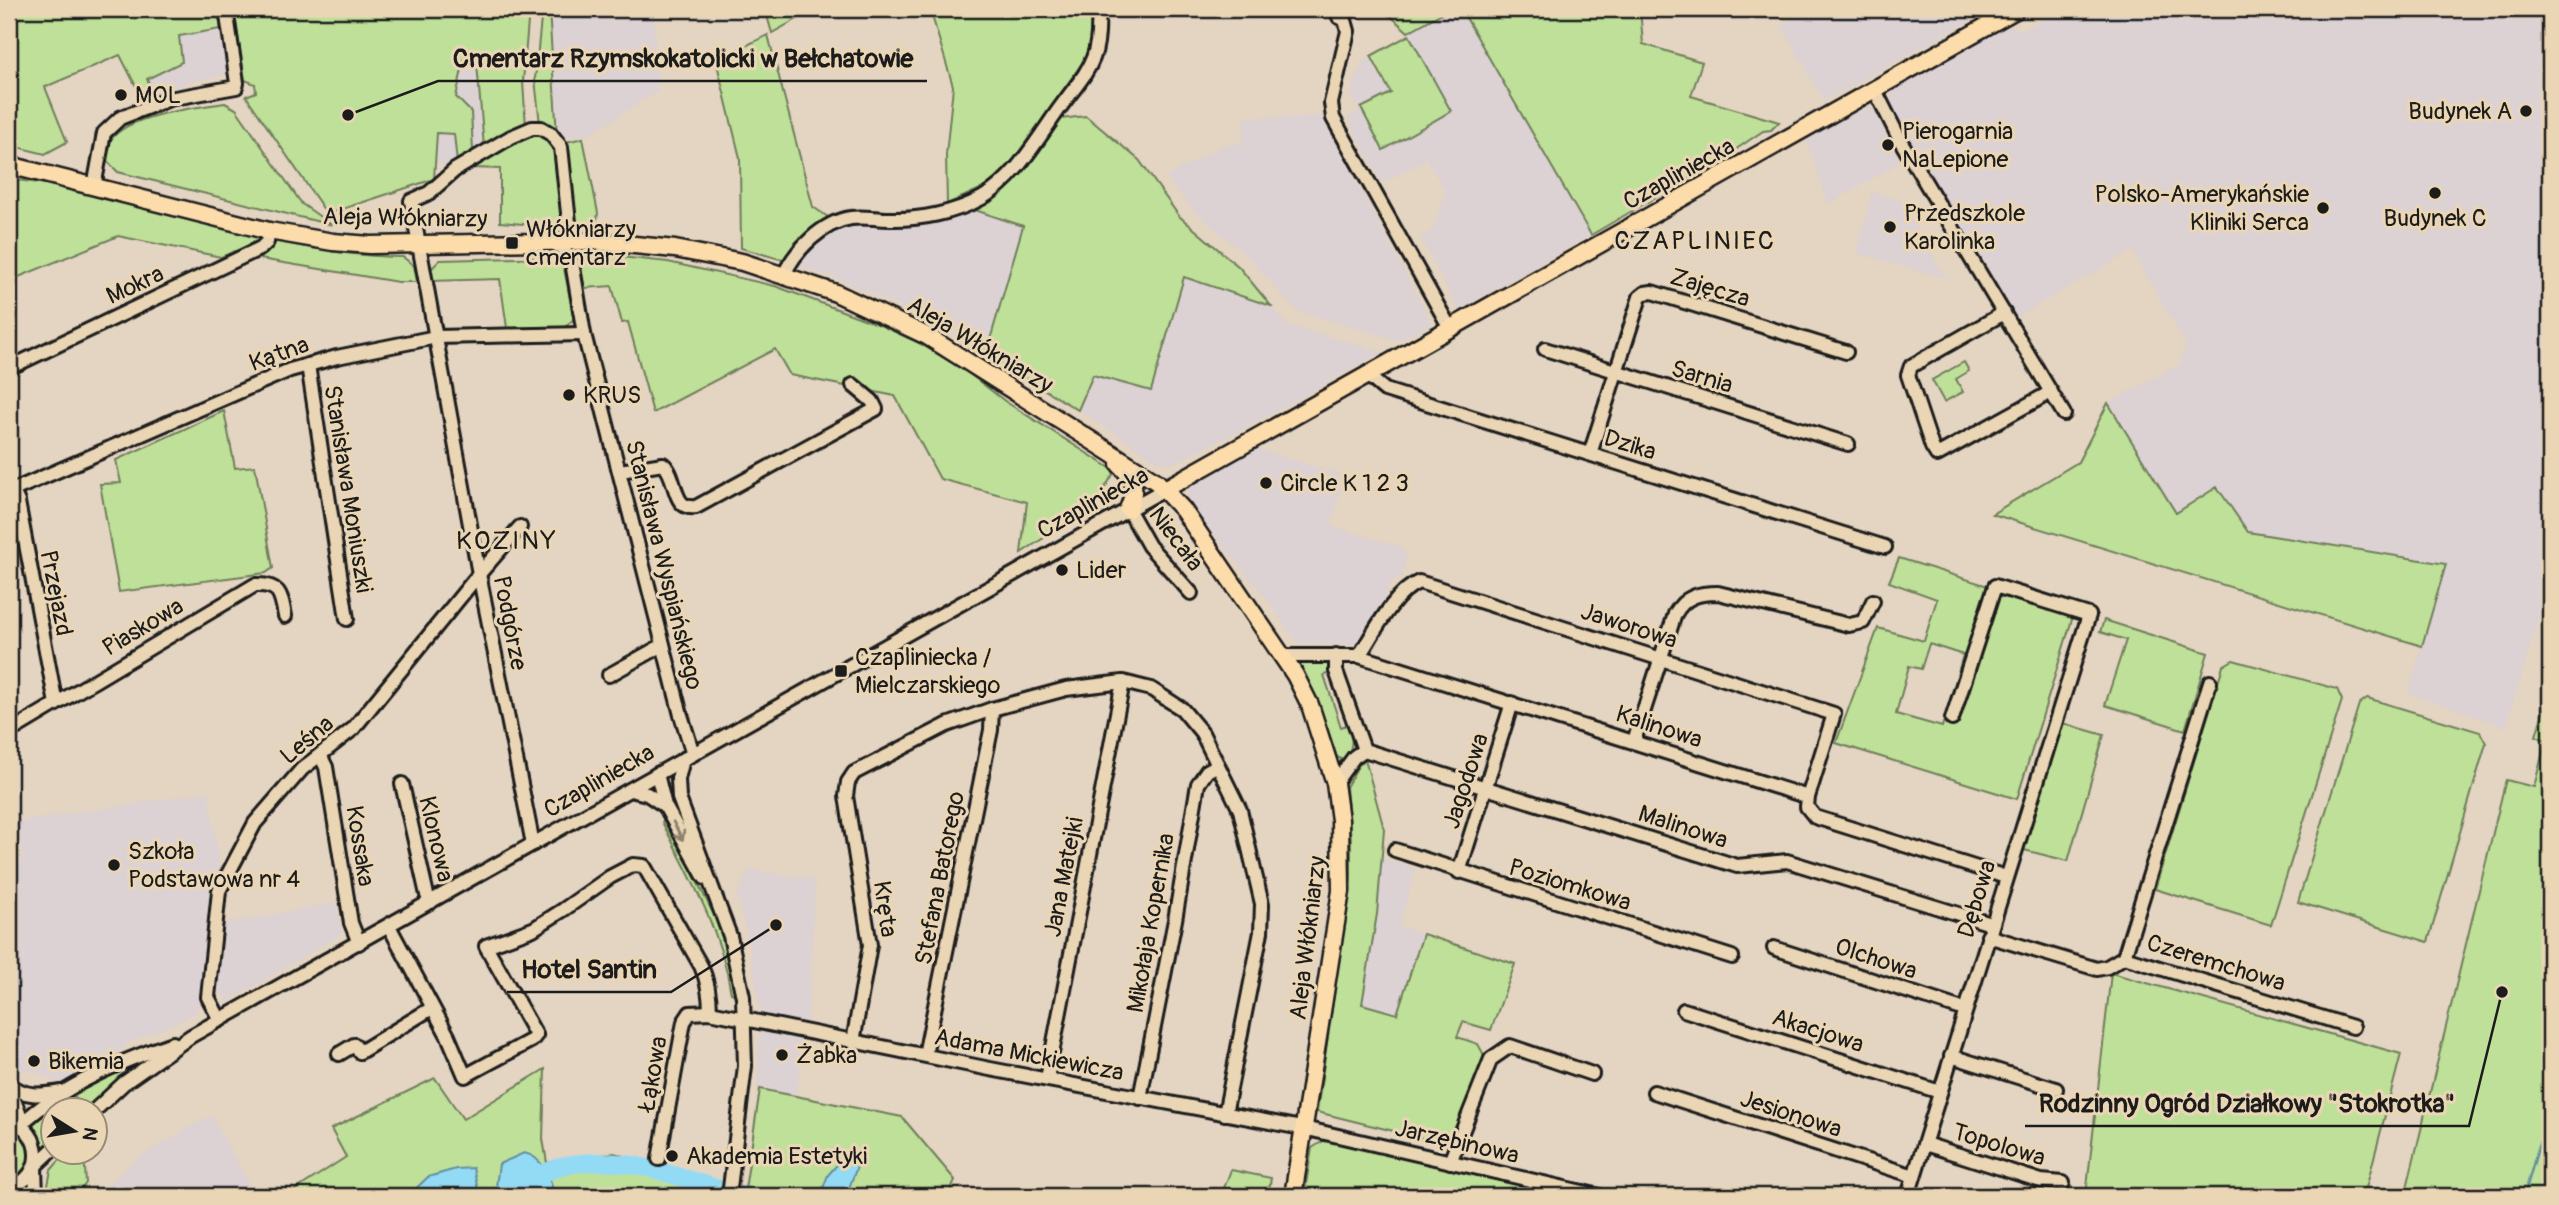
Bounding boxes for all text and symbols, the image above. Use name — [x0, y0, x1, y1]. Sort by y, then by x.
callout: Cmentarz Rzymskokatolicki w Bełchatowie — [438, 34, 927, 81]
text: Cmentarz Rzymskokatolicki w Bełchatowie — [453, 43, 914, 75]
place label: MOL — [135, 81, 181, 110]
marker: MOL — [113, 87, 129, 103]
place label: Budynek A — [2408, 97, 2512, 126]
marker: Budynek A — [2518, 103, 2534, 119]
place label: Pierogarnia NaLepione — [1902, 117, 2013, 174]
street label: Czapliniecka — [1618, 132, 1740, 216]
marker: Pierogarnia NaLepione — [1880, 137, 1896, 153]
place label: Polsko-Amerykańskie Kliniki Serca — [2094, 180, 2309, 237]
marker: Budynek C — [2427, 185, 2443, 201]
place label: Przedszkole Karolinka — [1904, 199, 2025, 256]
marker: Polsko-Amerykańskie Kliniki Serca — [2315, 200, 2331, 216]
street label: Aleja Włókniarzy — [322, 202, 488, 234]
place label: Budynek C — [2383, 204, 2487, 233]
place label: Włókniarzy cmentarz — [526, 215, 636, 272]
marker: Przedszkole Karolinka — [1882, 219, 1898, 235]
district label: CZAPLINIEC — [1614, 225, 1776, 257]
marker: Włókniarzy cmentarz — [504, 235, 520, 251]
street label: Mokra — [102, 259, 168, 311]
street label: Zajęcza — [1667, 262, 1753, 314]
street label: Aleja Włókniarzy — [902, 290, 1058, 400]
street label: Kątna — [245, 330, 313, 378]
street label: Sarnia — [1668, 354, 1736, 400]
place label: KRUS — [583, 381, 641, 410]
street label: Stanisława Moniuszki — [317, 383, 379, 595]
marker: KRUS — [561, 387, 577, 403]
street label: Dzika — [1600, 423, 1660, 467]
street label: Stanisława Wyspiańskiego — [619, 437, 709, 693]
street label: Czapliniecka — [1032, 461, 1154, 545]
place label: Circle K 1 2 3 — [1280, 469, 1409, 498]
marker: Circle K 1 2 3 — [1258, 475, 1274, 491]
street label: Niecała — [1143, 501, 1209, 577]
district label: KOZINY — [456, 525, 558, 557]
street label: Przejazd — [34, 548, 78, 638]
place label: Lider — [1076, 556, 1127, 585]
marker: Lider — [1054, 562, 1070, 578]
street label: Podgórze — [487, 573, 533, 673]
street label: Piaskowa — [97, 592, 189, 662]
street label: Jaworowa — [1577, 597, 1681, 655]
place label: Czapliniecka / Mielczarskiego — [855, 643, 1000, 700]
marker: Czapliniecka / Mielczarskiego — [833, 663, 849, 679]
street label: Kalinowa — [1612, 699, 1706, 755]
street label: Leśna — [274, 709, 340, 771]
street label: Jagodowa — [1437, 729, 1495, 833]
street label: Czapliniecka — [539, 738, 659, 824]
street label: Stefana Batorego — [909, 789, 971, 967]
street label: Klonowa — [412, 793, 460, 885]
street label: Malinowa — [1635, 799, 1731, 855]
street label: Kossaka — [339, 804, 381, 888]
street label: Jana Matejki — [1038, 815, 1090, 939]
one-way arrow — [672, 820, 685, 841]
street label: Mikołaja Kopernika — [1121, 831, 1181, 1015]
place label: Szkoła Podstawowa nr 4 — [128, 837, 300, 894]
street label: Poziomkowa — [1505, 853, 1635, 917]
street label: Aleja Włókniarzy — [1284, 854, 1332, 1022]
marker: Szkoła Podstawowa nr 4 — [106, 857, 122, 873]
street label: Dębowa — [1951, 857, 2003, 941]
street label: Kręta — [867, 879, 903, 939]
street label: Czeremchowa — [2143, 928, 2289, 998]
street label: Olchowa — [1831, 932, 1921, 986]
callout: Hotel Santin — [507, 945, 671, 992]
text: Hotel Santin — [521, 954, 657, 986]
street label: Akacjowa — [1769, 1003, 1867, 1059]
street label: Adama Mickiewicza — [932, 1022, 1126, 1088]
street label: Łąkowa — [632, 1034, 674, 1116]
place label: Żabka — [796, 1041, 857, 1070]
place label: Bikemia — [48, 1047, 124, 1076]
marker: Żabka — [774, 1047, 790, 1063]
marker: Bikemia — [26, 1053, 42, 1069]
callout: Rodzinny Ogród Działkowy "Stokrotka" — [2025, 1079, 2469, 1126]
street label: Jesionowa — [1737, 1084, 1845, 1144]
text: Rodzinny Ogród Działkowy "Stokrotka" — [2039, 1088, 2455, 1120]
north arrow — [38, 1096, 108, 1166]
street label: Jarzębinowa — [1392, 1114, 1522, 1170]
street label: Topolowa — [1949, 1117, 2049, 1173]
text: N — [77, 1125, 103, 1143]
place label: Akademia Estetyki — [686, 1142, 867, 1171]
marker: Akademia Estetyki — [664, 1148, 680, 1164]

